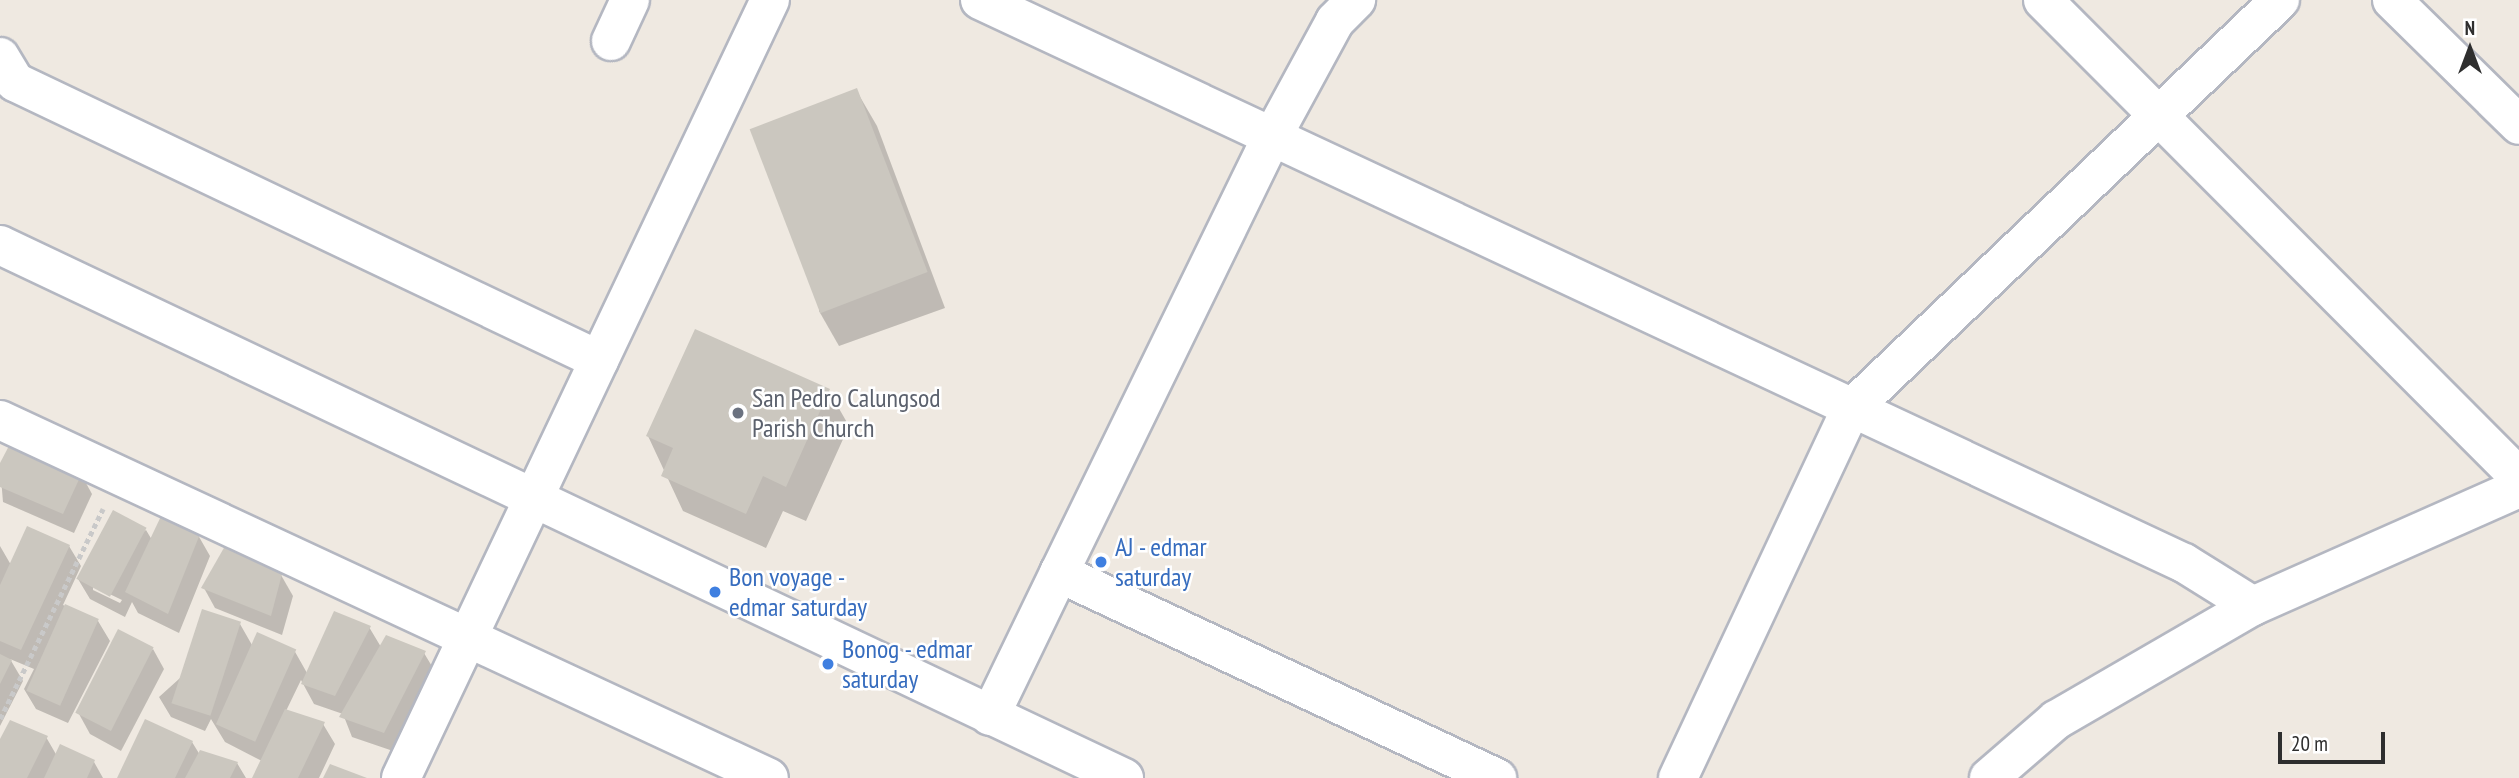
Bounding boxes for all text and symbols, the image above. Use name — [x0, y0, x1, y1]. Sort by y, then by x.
north arrow — [2435, 14, 2505, 84]
text: N — [2465, 16, 2475, 40]
place label: San Pedro Calungsod Parish Church — [752, 382, 941, 444]
marker: San Pedro Calungsod Parish Church — [730, 405, 746, 421]
place label: AJ - edmar saturday — [1115, 531, 1209, 592]
marker: AJ - edmar saturday — [1093, 554, 1109, 570]
place label: Bon voyage - edmar saturday — [729, 561, 867, 622]
marker: Bon voyage - edmar saturday — [707, 584, 723, 600]
place label: Bonog - edmar saturday — [842, 633, 974, 694]
marker: Bonog - edmar saturday — [820, 656, 836, 672]
scale bar — [2281, 718, 2388, 762]
text: 20 m — [2291, 730, 2328, 757]

